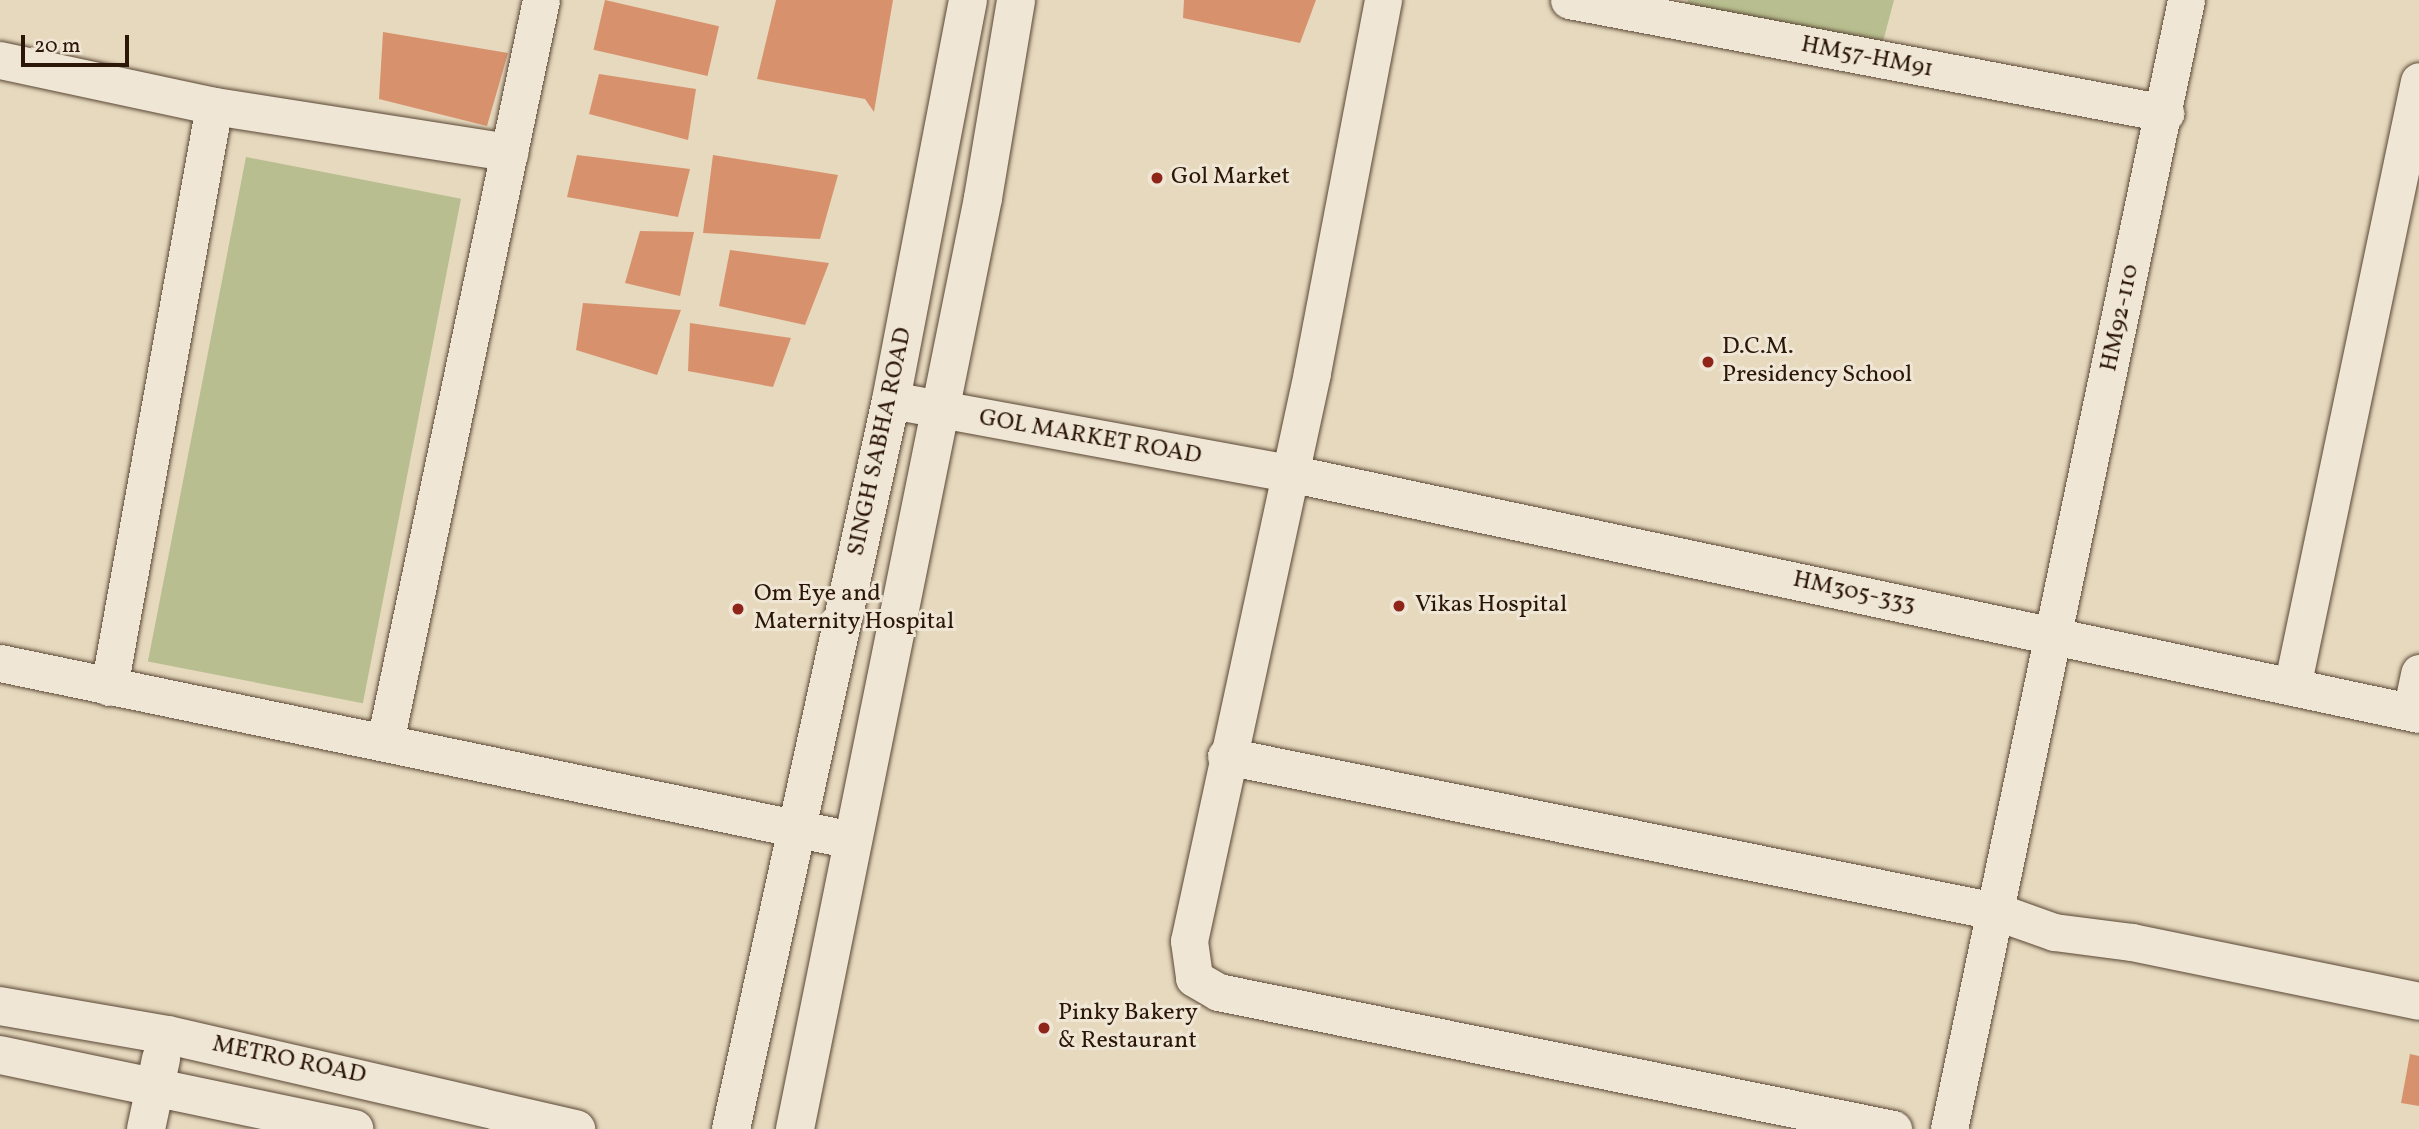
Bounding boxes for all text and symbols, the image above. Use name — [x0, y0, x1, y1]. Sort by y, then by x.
scale bar — [24, 21, 133, 65]
street label: HM57-HM91 — [1798, 31, 1936, 85]
text: 20 m — [34, 32, 80, 61]
place label: Gol Market — [1171, 164, 1290, 192]
marker: Gol Market — [1149, 170, 1165, 186]
street label: HM92-110 — [2096, 262, 2146, 374]
street label: SINGH SABHA ROAD — [843, 325, 919, 559]
place label: D.C.M. Presidency School — [1722, 334, 1913, 390]
marker: D.C.M. Presidency School — [1700, 354, 1716, 370]
street label: GOL MARKET ROAD — [976, 404, 1204, 472]
street label: HM305-333 — [1790, 566, 1918, 620]
place label: Om Eye and Maternity Hospital — [754, 581, 955, 637]
place label: Vikas Hospital — [1415, 592, 1567, 620]
marker: Vikas Hospital — [1389, 596, 1409, 616]
marker: Om Eye and Maternity Hospital — [728, 599, 748, 619]
place label: Pinky Bakery & Restaurant — [1058, 1000, 1198, 1056]
marker: Pinky Bakery & Restaurant — [1036, 1020, 1052, 1036]
street label: METRO ROAD — [210, 1031, 368, 1091]

